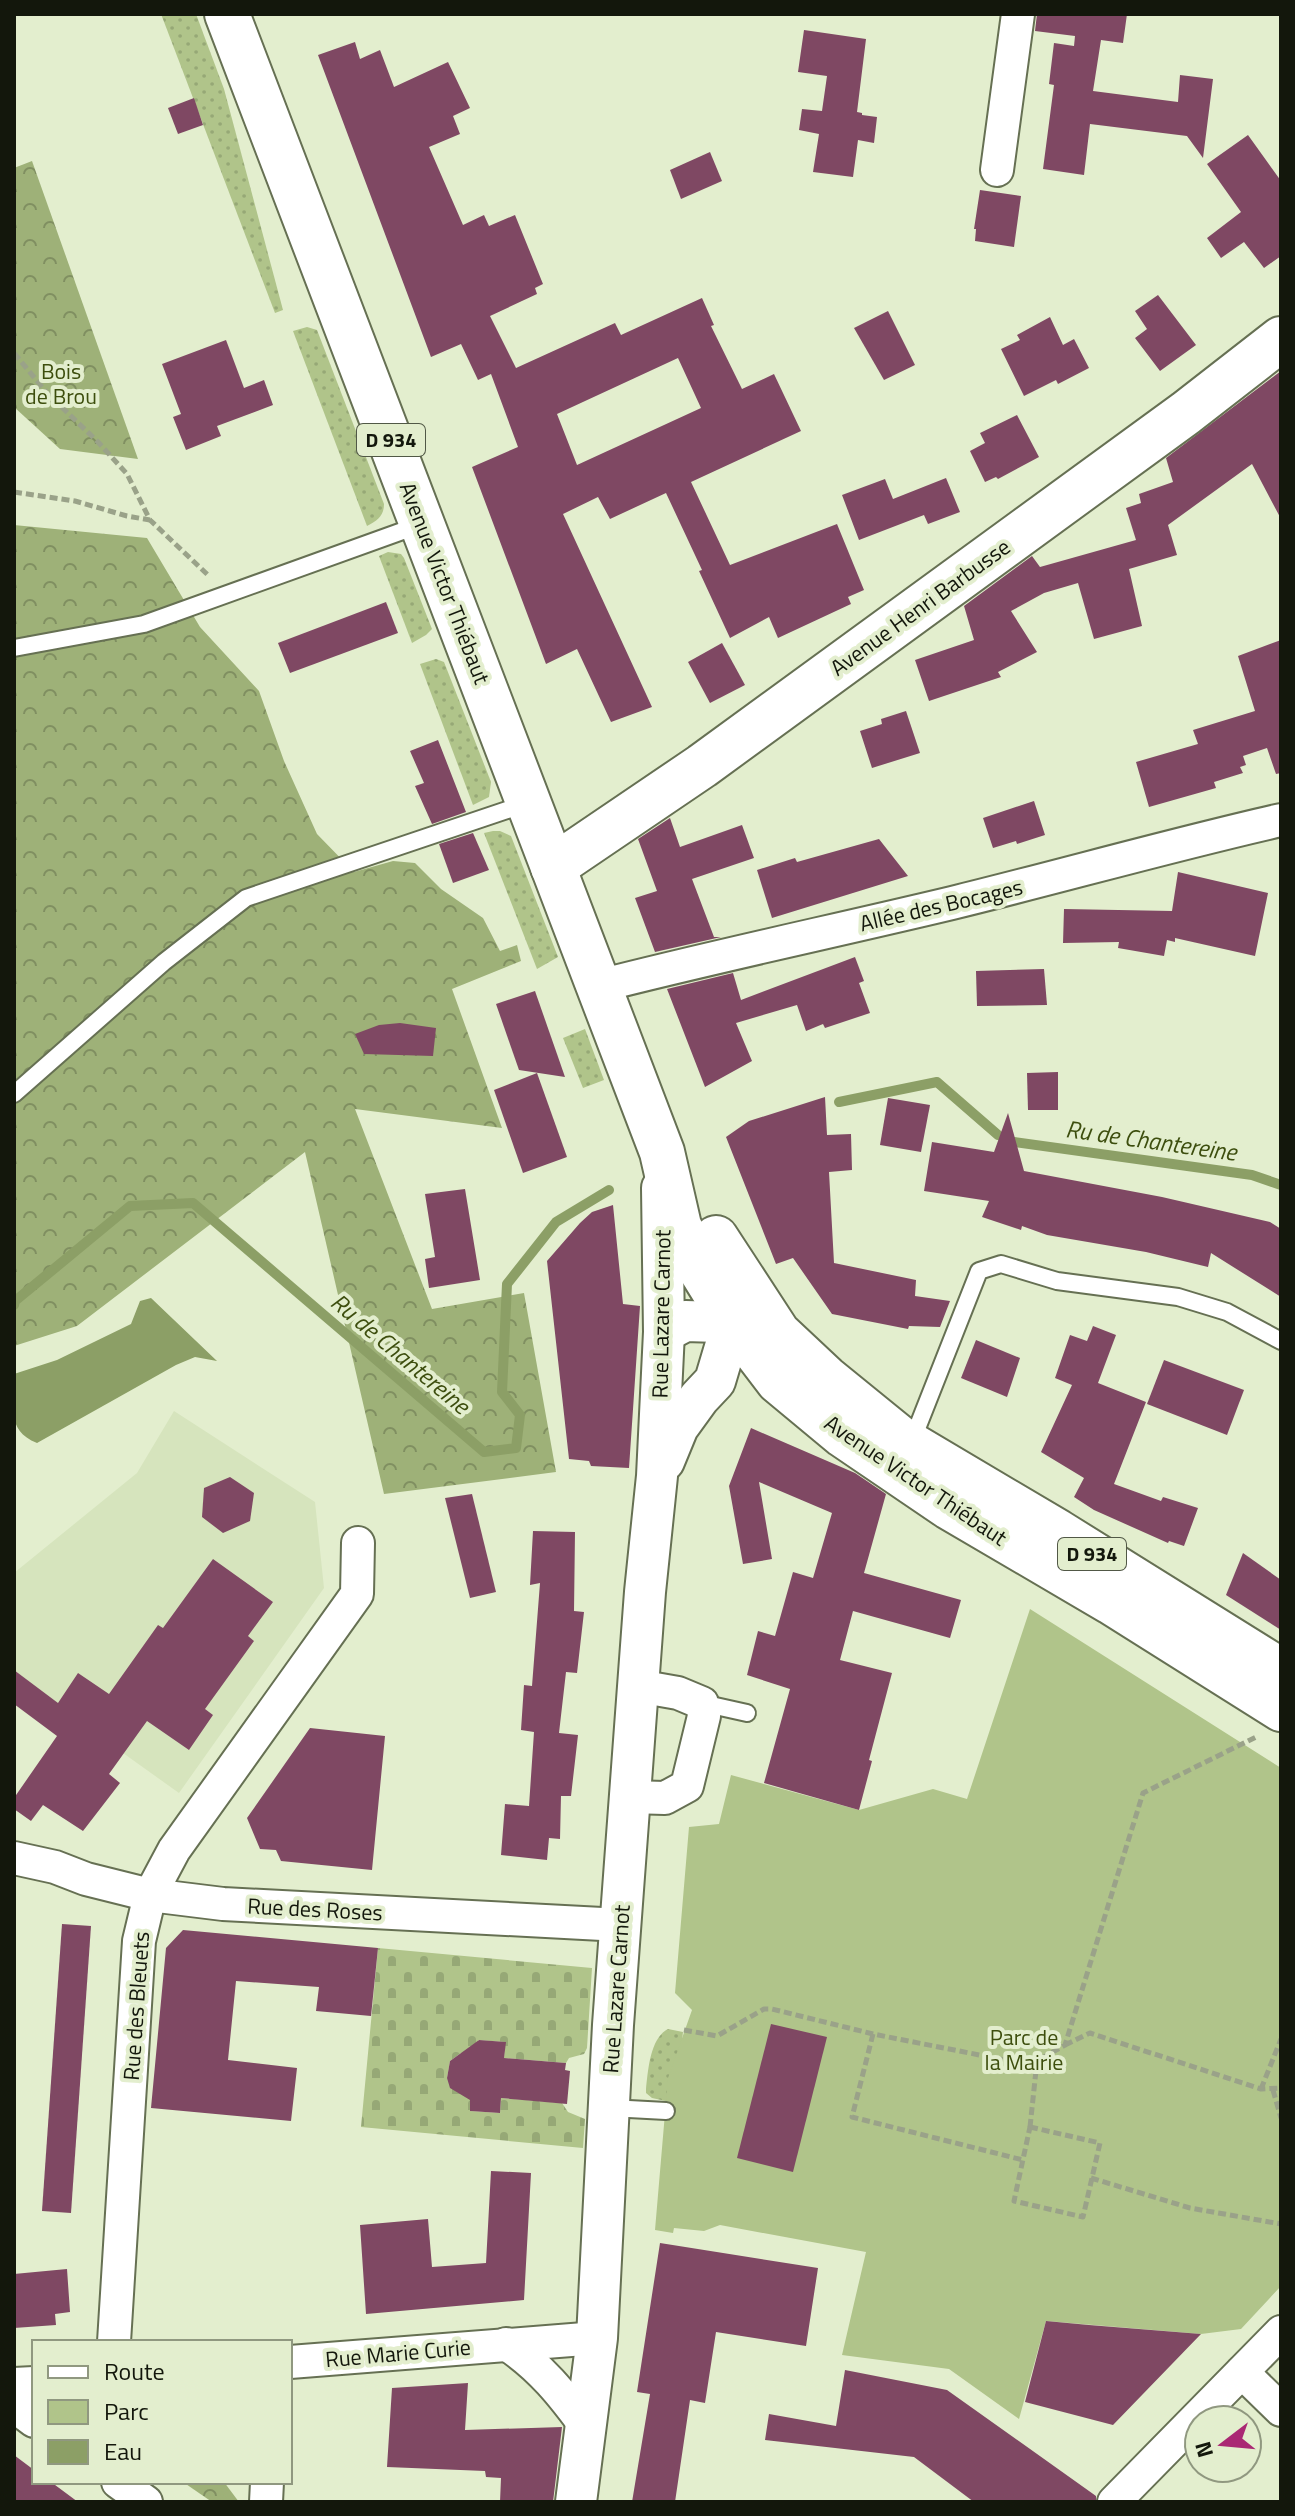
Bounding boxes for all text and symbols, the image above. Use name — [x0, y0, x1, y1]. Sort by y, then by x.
park label: Bois de Brou — [25, 354, 97, 413]
road number: D 934 — [357, 424, 425, 456]
street label: Avenue Victor Thiébaut — [391, 477, 499, 689]
street label: Avenue Henri Barbusse — [823, 530, 1017, 684]
street label: Allée des Bocages — [856, 870, 1026, 940]
water label: Ru de Chantereine — [1063, 1110, 1241, 1170]
street label: Rue Lazare Carnot — [643, 1229, 679, 1399]
water label: Ru de Chantereine — [323, 1284, 480, 1424]
street label: Avenue Victor Thiébaut — [818, 1406, 1014, 1554]
road number: D 934 — [1058, 1538, 1126, 1570]
street label: Rue des Roses — [246, 1888, 384, 1930]
street label: Rue Lazare Carnot — [593, 1903, 639, 2074]
street label: Rue des Bleuets — [114, 1930, 158, 2082]
park label: Parc de la Mairie — [985, 2020, 1063, 2079]
street label: Rue Marie Curie — [324, 2330, 472, 2376]
legend — [32, 2340, 292, 2484]
text: Route — [104, 2353, 165, 2389]
text: Parc — [104, 2393, 149, 2429]
north arrow — [1183, 2404, 1263, 2484]
text: Eau — [104, 2433, 142, 2469]
text: N — [1185, 2437, 1222, 2462]

